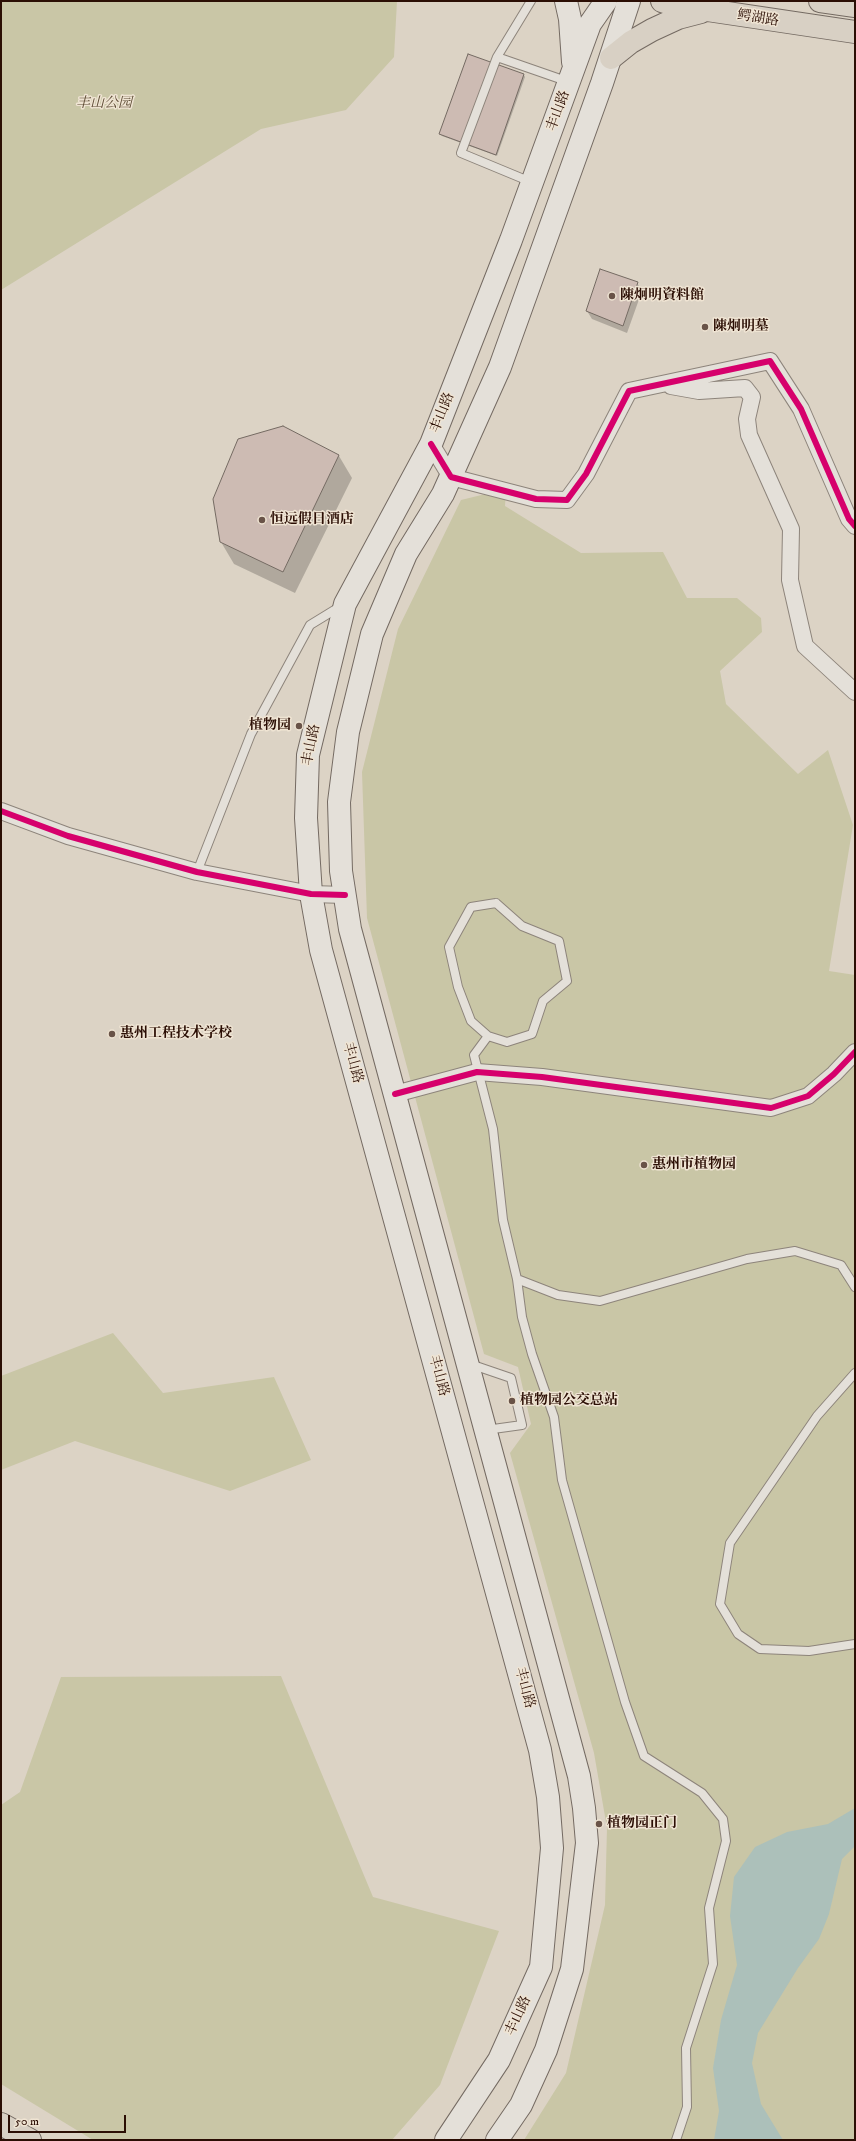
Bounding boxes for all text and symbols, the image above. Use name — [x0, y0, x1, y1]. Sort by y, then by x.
street label: 鳄湖路 — [736, 7, 780, 31]
street label: 丰山路 — [544, 88, 574, 134]
park label: 丰山公园 — [76, 96, 132, 112]
place label: 陳炯明資料館 — [620, 288, 704, 304]
marker: 陳炯明資料館 — [607, 291, 617, 301]
place label: 陳炯明墓 — [713, 319, 769, 335]
marker: 陳炯明墓 — [700, 322, 710, 332]
street label: 丰山路 — [427, 390, 459, 436]
place label: 恒远假日酒店 — [270, 512, 354, 528]
marker: 恒远假日酒店 — [257, 515, 267, 525]
place label: 植物园 — [249, 718, 291, 734]
marker: 植物园 — [294, 721, 304, 731]
street label: 丰山路 — [300, 723, 324, 767]
place label: 惠州工程技术学校 — [120, 1026, 232, 1042]
marker: 惠州工程技术学校 — [107, 1029, 117, 1039]
street label: 丰山路 — [338, 1041, 366, 1085]
place label: 惠州市植物园 — [652, 1157, 736, 1173]
marker: 惠州市植物园 — [639, 1160, 649, 1170]
street label: 丰山路 — [424, 1354, 452, 1398]
place label: 植物园公交总站 — [520, 1393, 618, 1409]
marker: 植物园公交总站 — [507, 1396, 517, 1406]
street label: 丰山路 — [510, 1666, 538, 1710]
place label: 植物园正门 — [607, 1816, 677, 1832]
marker: 植物园正门 — [594, 1819, 604, 1829]
street label: 丰山路 — [503, 1993, 535, 2039]
scale bar — [10, 2107, 128, 2133]
text: 50 m — [15, 2114, 39, 2129]

